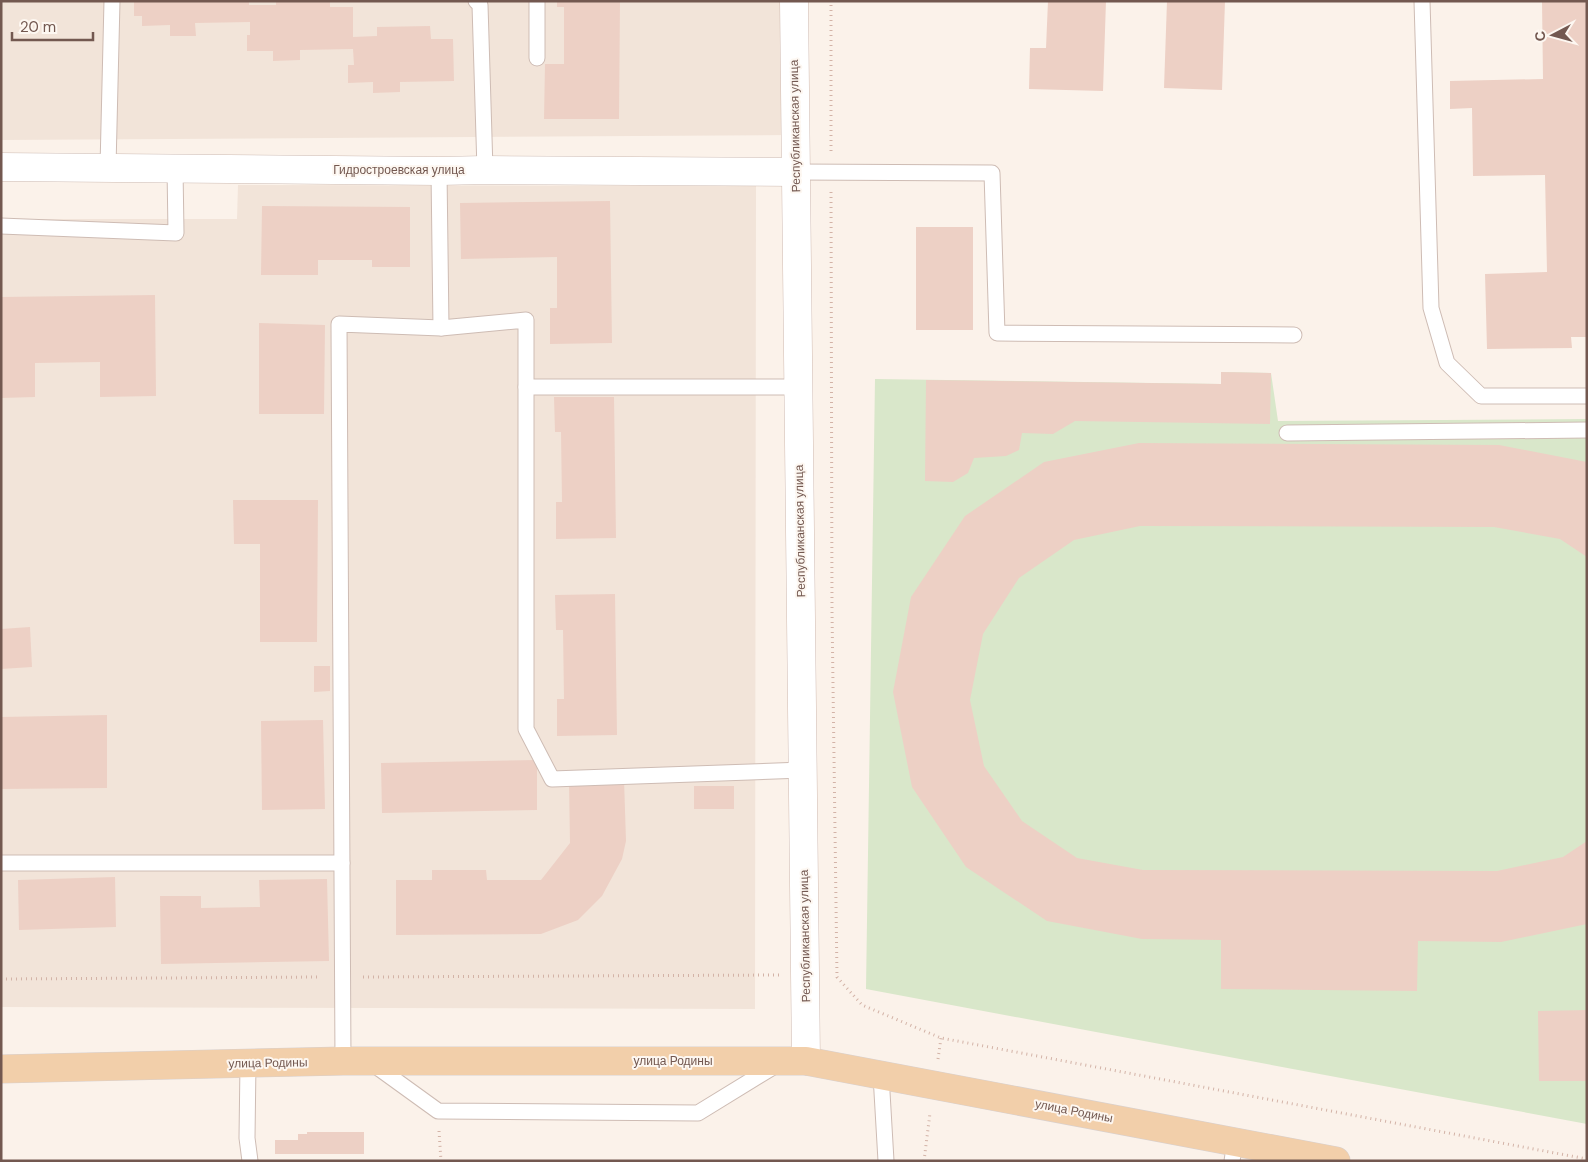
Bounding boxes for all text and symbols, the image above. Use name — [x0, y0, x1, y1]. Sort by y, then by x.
scale bar — [12, 10, 94, 42]
north arrow — [1528, 10, 1578, 60]
text: 20 m — [20, 17, 56, 37]
text: С — [1531, 30, 1550, 42]
street label: Республиканская улица — [786, 59, 804, 192]
street label: Гидростроевская улица — [333, 162, 465, 178]
street label: Республиканская улица — [791, 464, 809, 597]
street label: Республиканская улица — [796, 869, 814, 1002]
street label: улица Родины — [633, 1053, 713, 1069]
street label: улица Родины — [228, 1054, 308, 1072]
street label: улица Родины — [1034, 1096, 1114, 1126]

